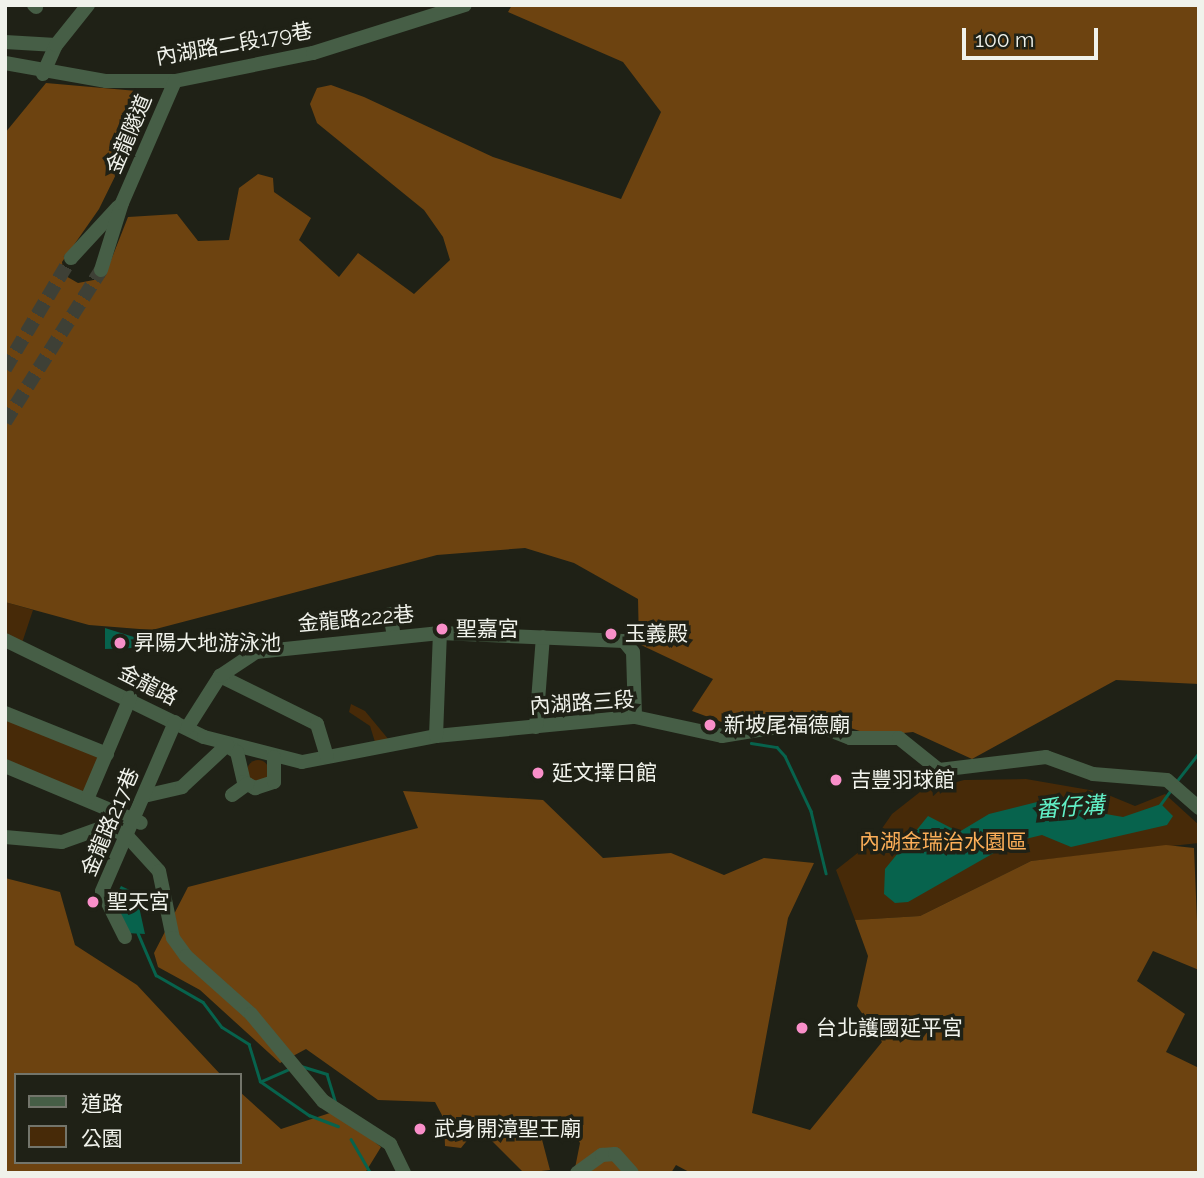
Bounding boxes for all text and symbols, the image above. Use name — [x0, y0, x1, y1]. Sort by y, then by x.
scale bar — [966, 14, 1102, 58]
street label: 內湖路二段179巷 — [154, 18, 314, 70]
text: 100 m — [975, 27, 1034, 52]
street label: 金龍隧道 — [101, 90, 157, 178]
street label: 金龍路222巷 — [297, 601, 415, 637]
place label: 聖嘉宮 — [456, 616, 519, 642]
marker: 聖嘉宮 — [434, 621, 450, 637]
place label: 玉義殿 — [625, 621, 688, 647]
marker: 玉義殿 — [603, 626, 619, 642]
place label: 昇陽大地游泳池 — [134, 630, 281, 656]
marker: 昇陽大地游泳池 — [112, 635, 128, 651]
street label: 金龍路 — [114, 659, 182, 711]
street label: 內湖路三段 — [529, 687, 635, 719]
place label: 新坡尾福德廟 — [724, 712, 850, 738]
marker: 新坡尾福德廟 — [702, 717, 718, 733]
place label: 延文擇日館 — [552, 760, 657, 786]
street label: 金龍路217巷 — [76, 764, 144, 880]
marker: 延文擇日館 — [530, 765, 546, 781]
place label: 吉豐羽球館 — [850, 767, 955, 793]
marker: 吉豐羽球館 — [828, 772, 844, 788]
water label: 番仔溝 — [1035, 791, 1105, 823]
park label: 內湖金瑞治水園區 — [859, 829, 1027, 855]
place label: 聖天宮 — [107, 889, 170, 915]
marker: 聖天宮 — [85, 894, 101, 910]
place label: 台北護國延平宮 — [816, 1015, 963, 1041]
marker: 台北護國延平宮 — [794, 1020, 810, 1036]
legend — [14, 1073, 242, 1164]
text: 道路 — [81, 1091, 123, 1116]
place label: 武身開漳聖王廟 — [434, 1116, 581, 1142]
marker: 武身開漳聖王廟 — [412, 1121, 428, 1137]
text: 公園 — [81, 1126, 123, 1151]

